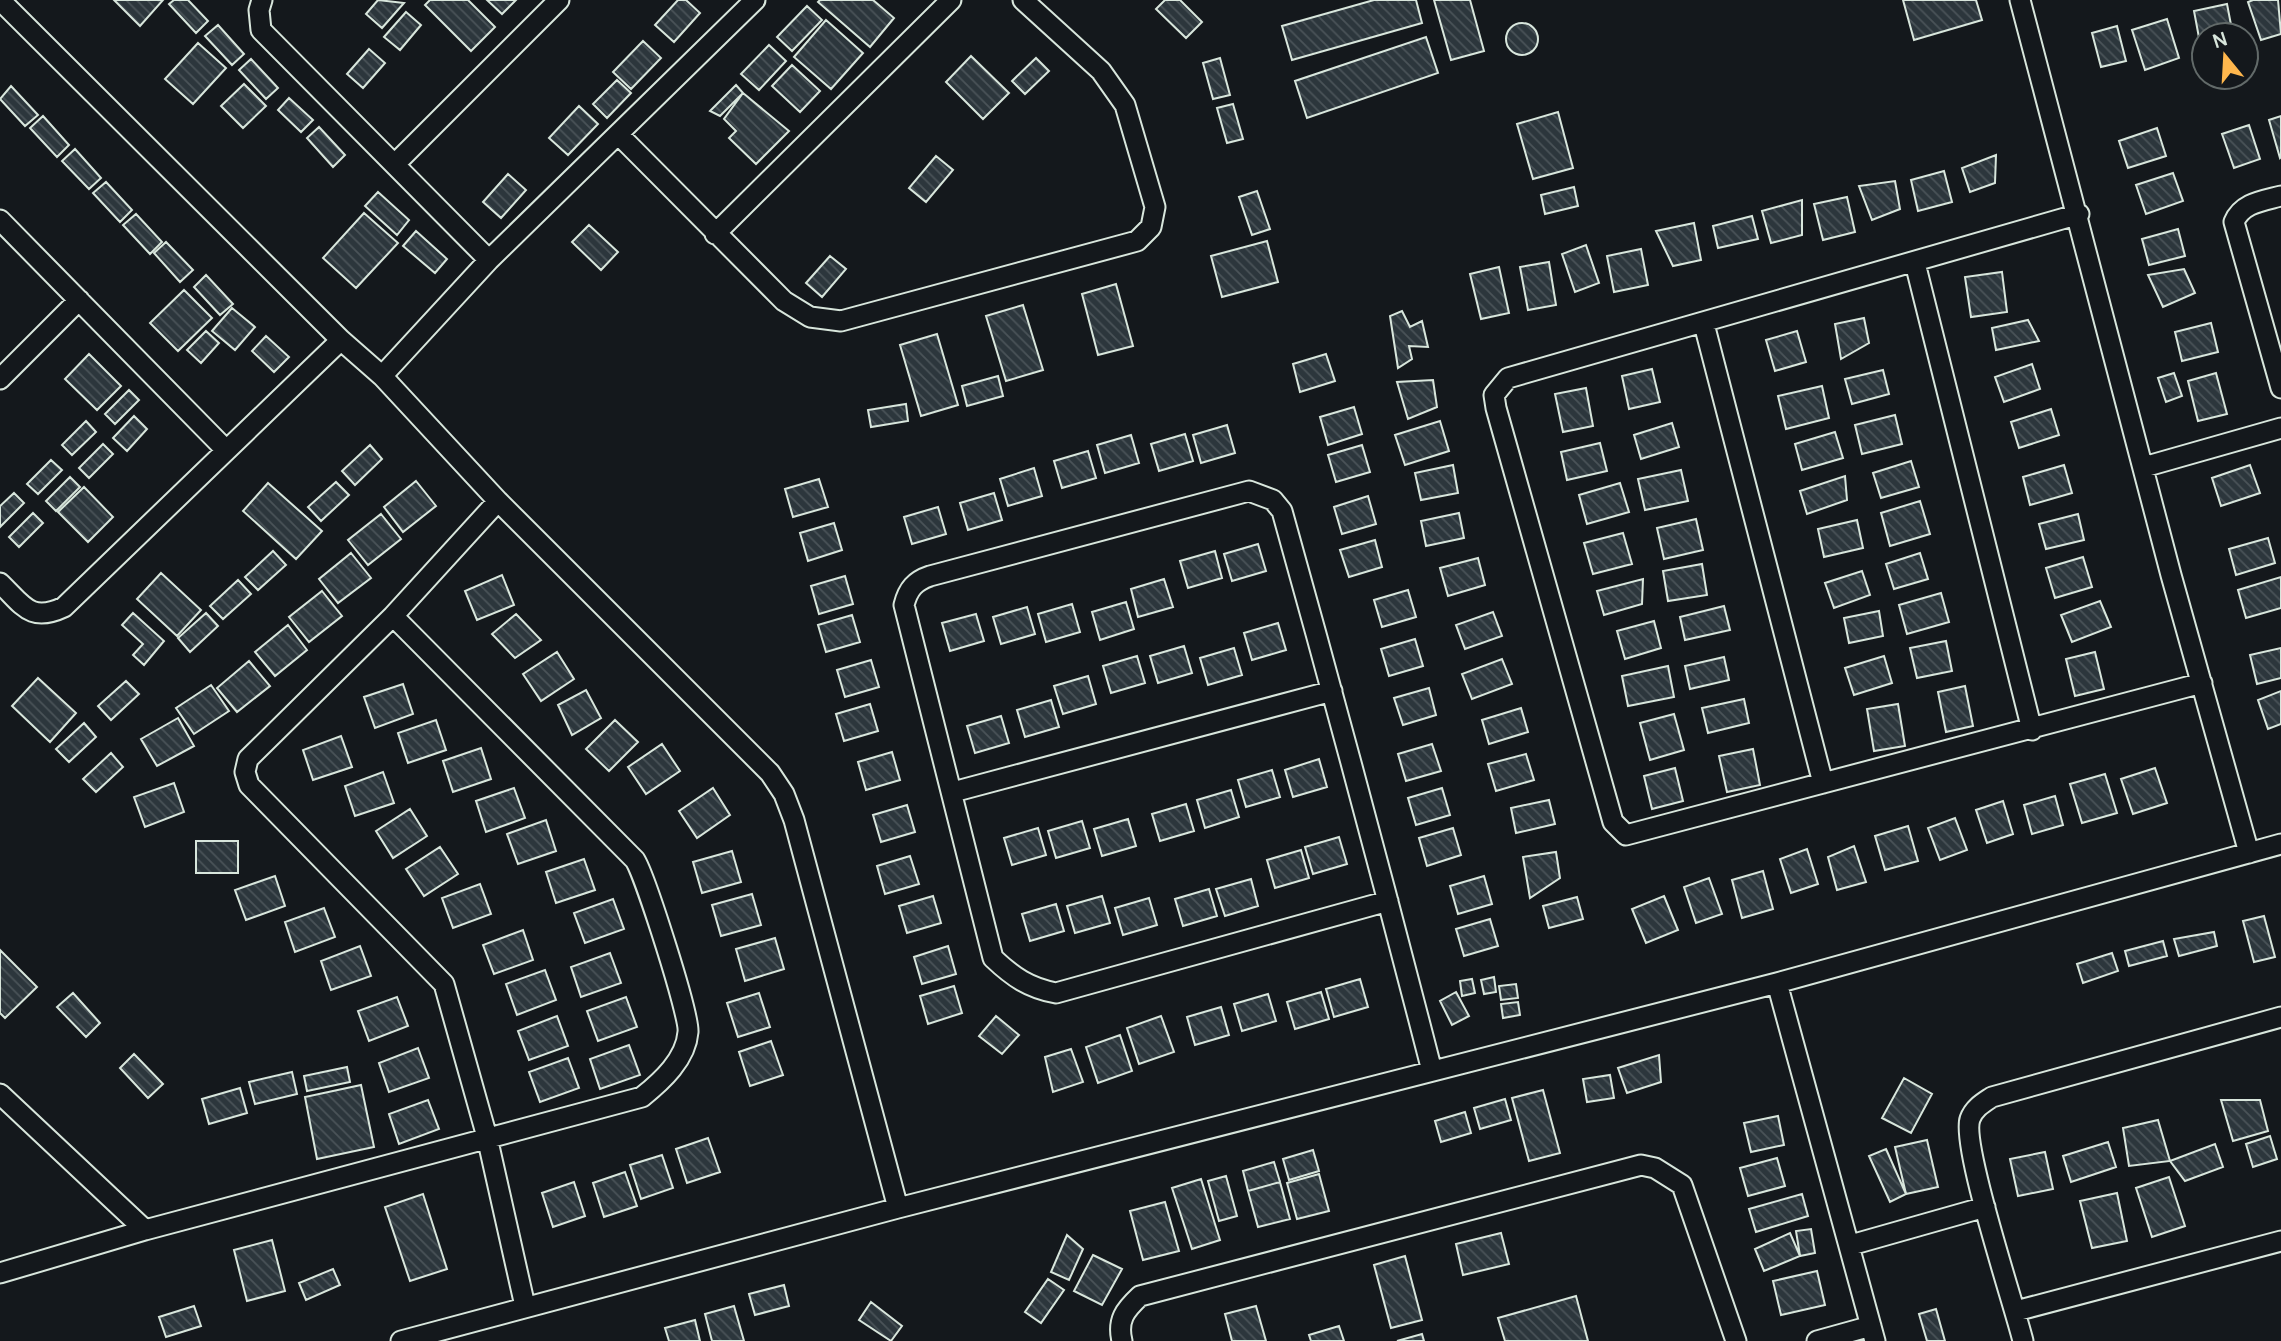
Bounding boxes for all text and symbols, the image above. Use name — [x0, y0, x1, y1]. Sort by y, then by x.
north arrow — [2190, 21, 2260, 91]
text: N — [2209, 25, 2230, 54]

